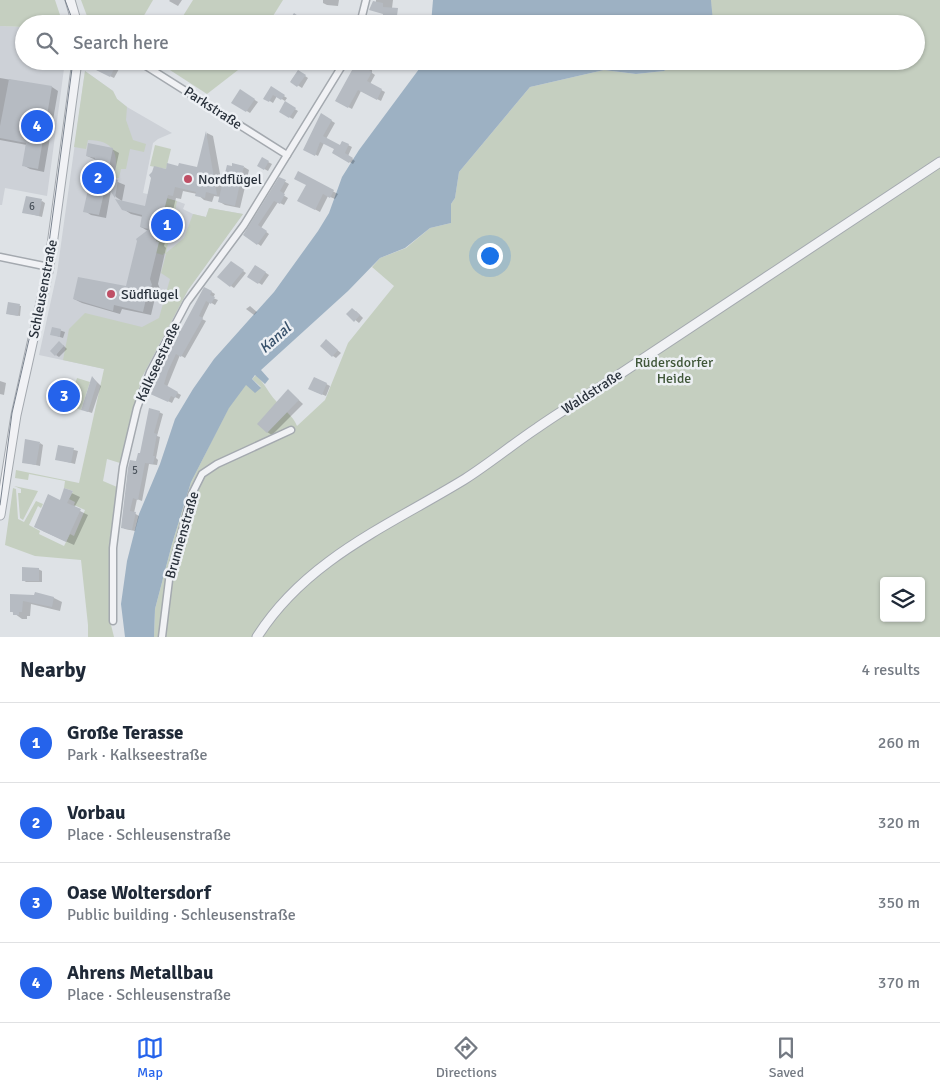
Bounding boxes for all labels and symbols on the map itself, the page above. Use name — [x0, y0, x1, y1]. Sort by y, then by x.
street label: Parkstraße — [181, 83, 245, 133]
pin: 4 — [21, 107, 53, 145]
pin: 2 — [82, 159, 114, 197]
place label: Nordflügel — [198, 171, 262, 188]
marker: Nordflügel — [182, 173, 194, 185]
house number: 6 — [29, 200, 35, 213]
pin: 1 — [151, 206, 183, 244]
street label: Schleusenstraße — [25, 238, 61, 340]
your location — [477, 243, 503, 269]
place label: Südflügel — [121, 286, 179, 303]
marker: Südflügel — [105, 288, 117, 300]
water label: Kanal — [255, 318, 296, 357]
street label: Kalkseestraße — [132, 320, 184, 404]
park label: Rüdersdorfer Heide — [635, 354, 714, 387]
street label: Waldstraße — [558, 366, 626, 418]
pin: 3 — [48, 377, 80, 415]
house number: 5 — [132, 464, 138, 477]
street label: Brunnenstraße — [161, 489, 203, 581]

